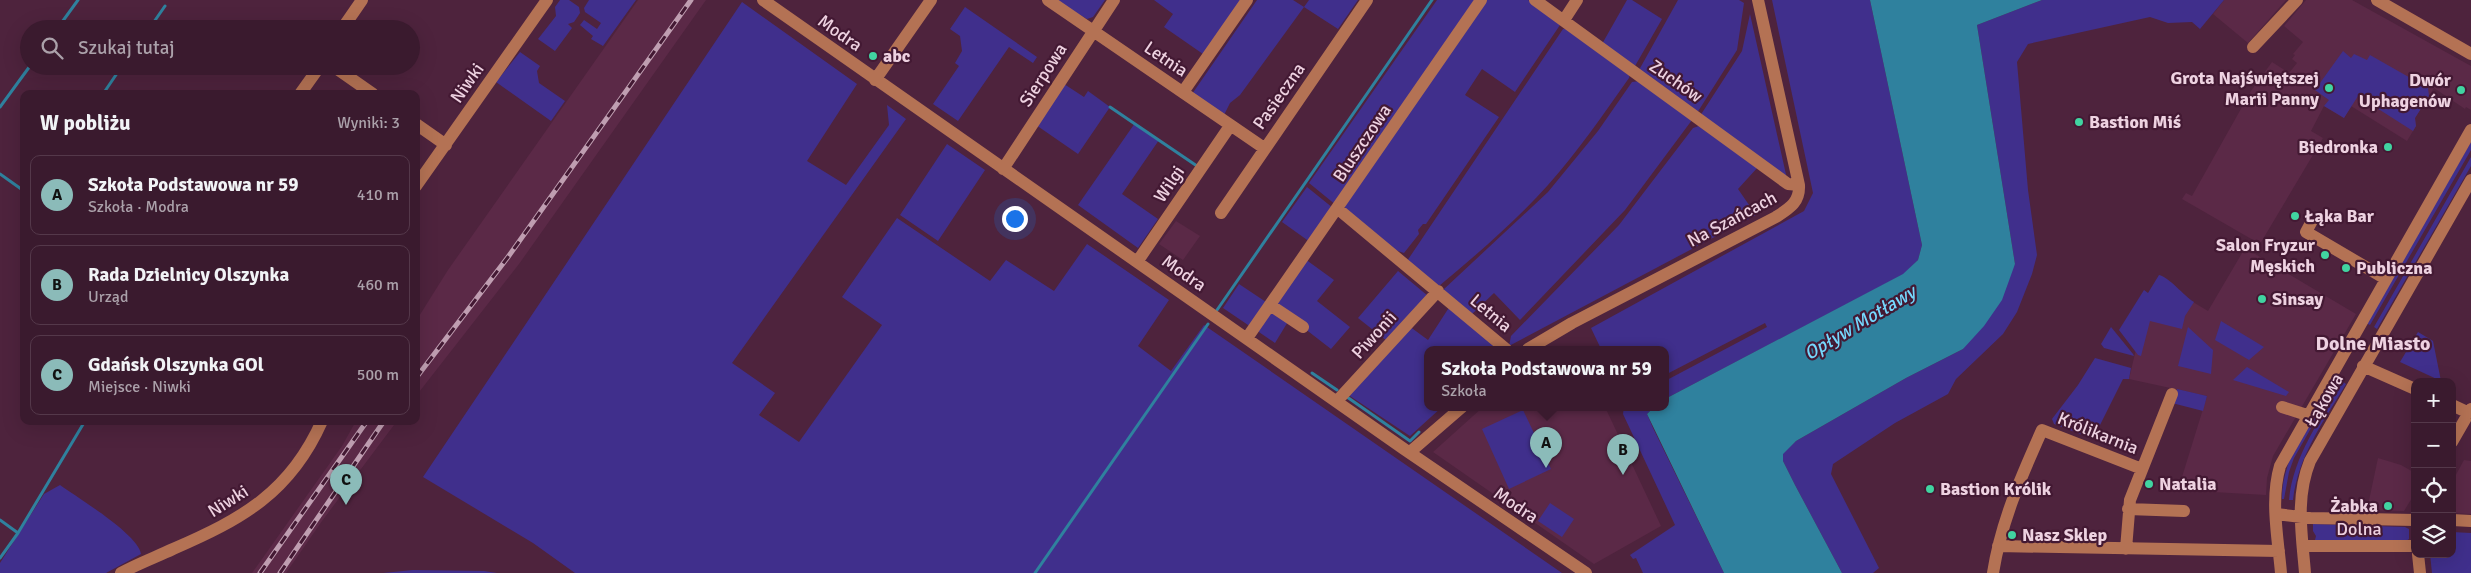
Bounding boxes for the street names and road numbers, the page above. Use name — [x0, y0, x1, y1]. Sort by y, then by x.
street label: Modra — [814, 10, 866, 56]
street label: Letnia — [1140, 36, 1192, 82]
street label: Sierpowa — [1014, 39, 1072, 111]
street label: Zuchów — [1645, 55, 1707, 107]
street label: Pasieczna — [1248, 58, 1310, 134]
street label: Niwki — [445, 59, 489, 107]
street label: Bluszczowa — [1328, 100, 1396, 186]
street label: Wilgi — [1149, 161, 1189, 207]
street label: Na Szańcach — [1684, 186, 1780, 252]
street label: Modra — [1158, 250, 1210, 296]
street label: Letnia — [1466, 289, 1516, 337]
street label: Piwonii — [1347, 307, 1401, 363]
street label: Łąkowa — [2300, 369, 2348, 431]
street label: Królikarnia — [2054, 407, 2142, 459]
street label: Niwki — [204, 480, 252, 522]
street label: Modra — [1490, 482, 1542, 528]
street label: Dolna — [2336, 518, 2382, 540]

